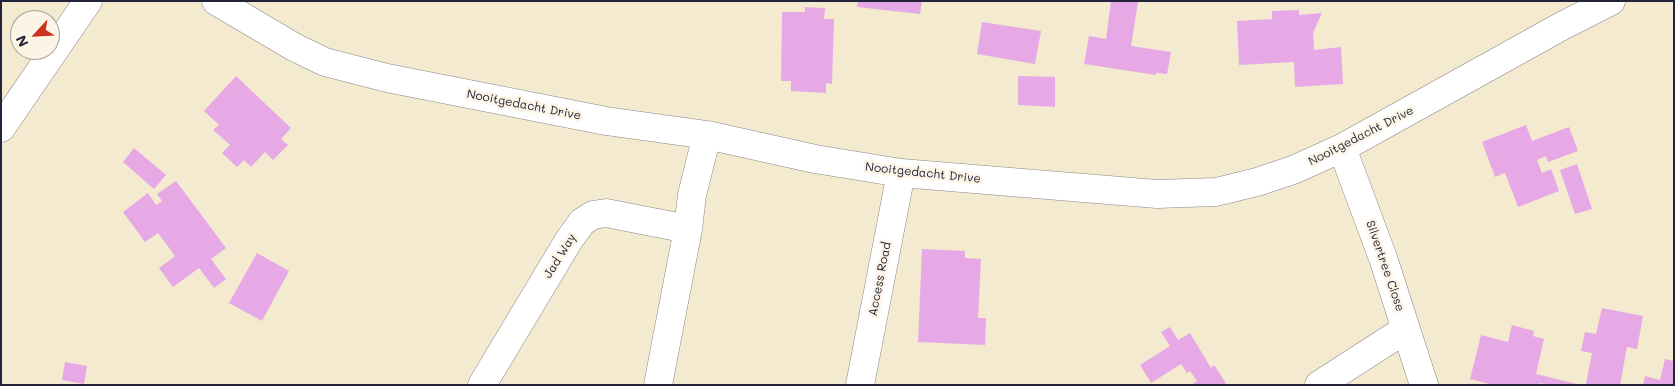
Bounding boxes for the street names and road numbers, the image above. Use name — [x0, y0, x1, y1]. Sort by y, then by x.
street label: Nooitgedacht Drive — [466, 87, 582, 123]
street label: Nooitgedacht Drive — [1306, 103, 1416, 169]
street label: Nooitgedacht Drive — [864, 160, 982, 186]
street label: Silvertree Close — [1363, 219, 1407, 313]
street label: Jad Way — [541, 231, 579, 281]
street label: Access Road — [866, 241, 894, 317]

